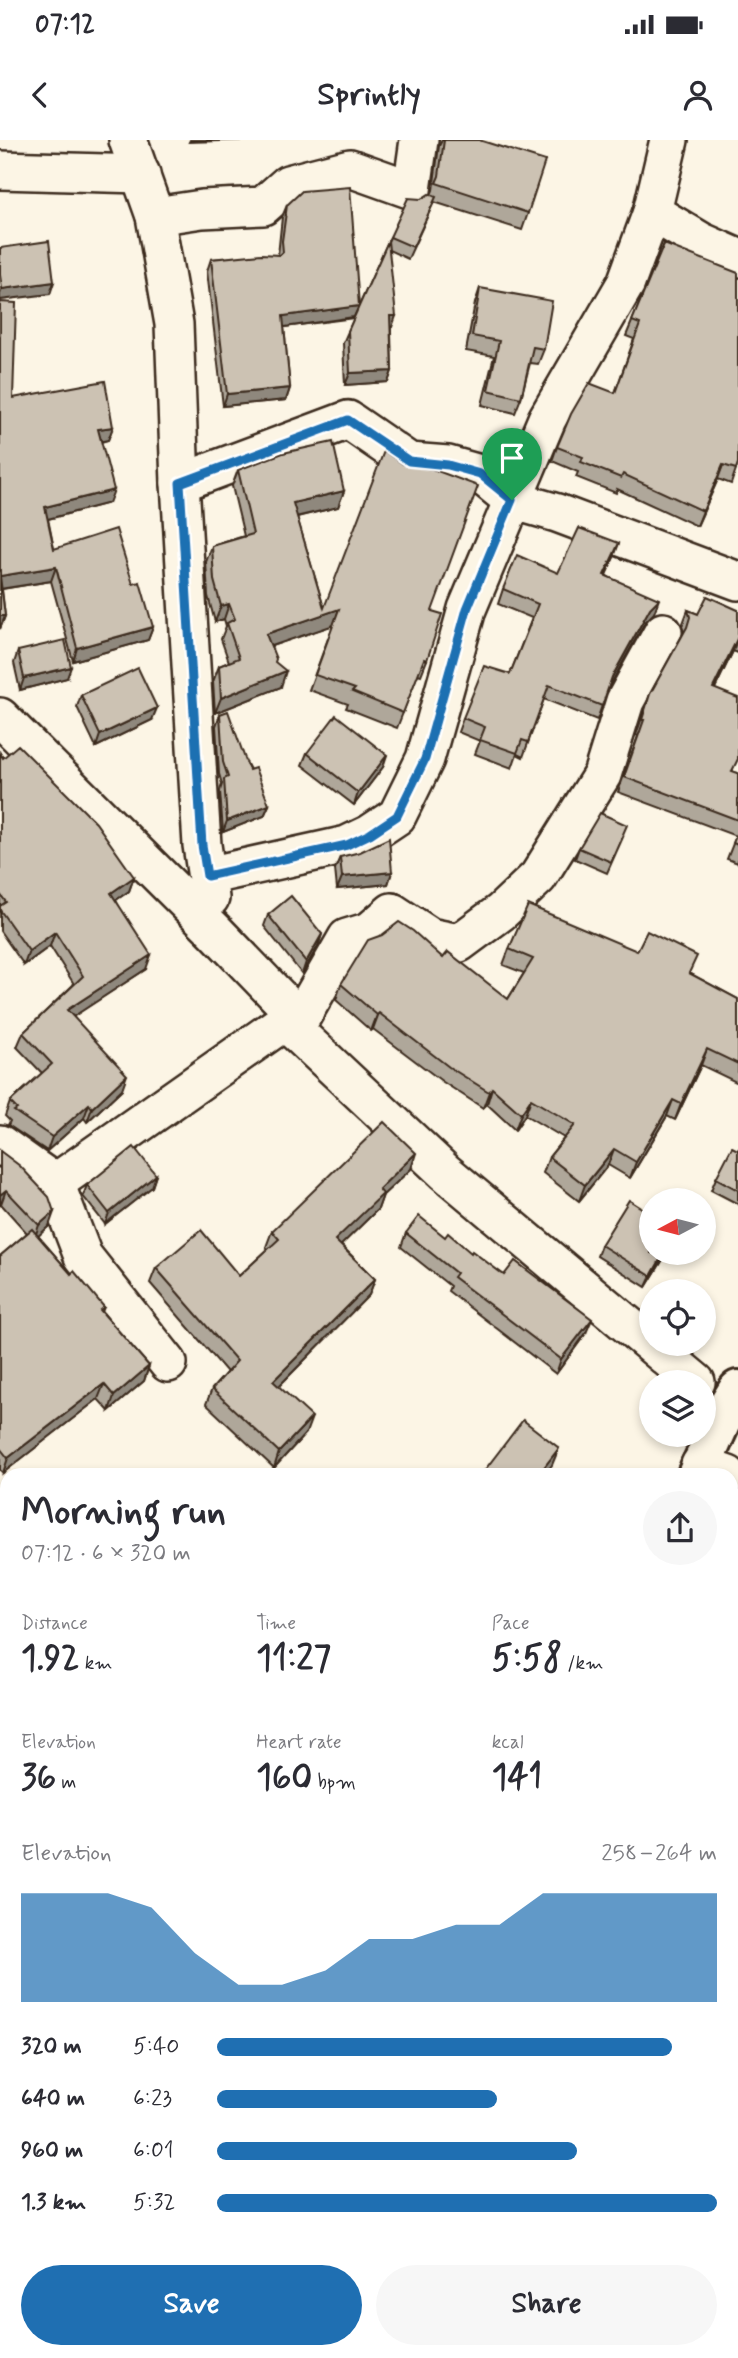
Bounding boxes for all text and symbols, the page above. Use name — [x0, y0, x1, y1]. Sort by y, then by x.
text: 07:12 — [35, 8, 95, 42]
text: Sprintly — [317, 74, 421, 116]
icon: back — [21, 76, 59, 114]
icon: person — [679, 76, 717, 114]
pin — [482, 428, 542, 500]
icon: arrive — [493, 439, 531, 477]
north arrow — [639, 1188, 716, 1265]
map controls — [639, 1188, 716, 1447]
button: locate — [639, 1279, 716, 1356]
button: layers — [639, 1370, 716, 1447]
text: Morning run — [21, 1488, 226, 1537]
button: share — [643, 1491, 717, 1565]
text: 07:12 · 6 × 320 m — [21, 1539, 191, 1569]
text: Distance — [21, 1611, 88, 1636]
text: Time — [256, 1611, 296, 1636]
text: Pace — [492, 1611, 529, 1636]
text: 1.92 — [21, 1636, 80, 1682]
text: 11:27 — [256, 1636, 331, 1682]
text: 5:58 — [492, 1636, 562, 1682]
text: km — [80, 1651, 112, 1676]
text: /km — [562, 1651, 603, 1676]
text: Elevation — [21, 1730, 96, 1755]
text: Heart rate — [256, 1730, 342, 1755]
text: kcal — [492, 1730, 524, 1755]
text: 36 — [21, 1755, 56, 1801]
text: 160 — [256, 1755, 312, 1801]
text: 141 — [492, 1755, 542, 1801]
text: m — [56, 1770, 76, 1795]
text: bpm — [312, 1770, 356, 1795]
text: Elevation — [21, 1839, 112, 1869]
text: 258–264 m — [601, 1839, 717, 1869]
text: 320 m — [21, 2032, 82, 2062]
text: 5:40 — [133, 2032, 179, 2062]
text: 640 m — [21, 2084, 85, 2114]
text: 6:23 — [133, 2084, 172, 2114]
text: 960 m — [21, 2136, 83, 2166]
text: 6:01 — [133, 2136, 174, 2166]
text: 1.3 km — [21, 2188, 86, 2218]
text: 5:32 — [133, 2188, 175, 2218]
button: Save — [21, 2265, 362, 2345]
button: Share — [376, 2265, 717, 2345]

